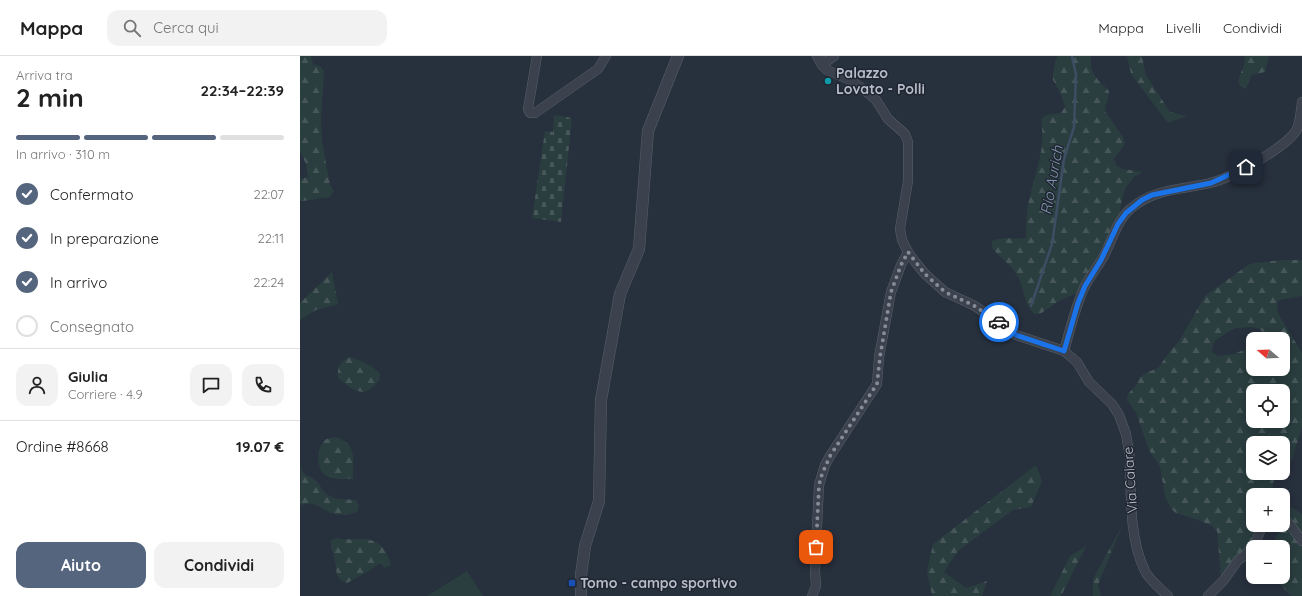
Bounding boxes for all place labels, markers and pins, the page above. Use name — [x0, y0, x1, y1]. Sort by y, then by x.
place label: Palazzo Lovato - Polli — [836, 64, 925, 98]
marker: Palazzo Lovato - Polli — [823, 76, 833, 86]
pin — [1229, 150, 1263, 184]
pin — [799, 530, 833, 564]
place label: Tomo - campo sportivo — [580, 574, 737, 592]
marker: Tomo - campo sportivo — [567, 578, 577, 588]

